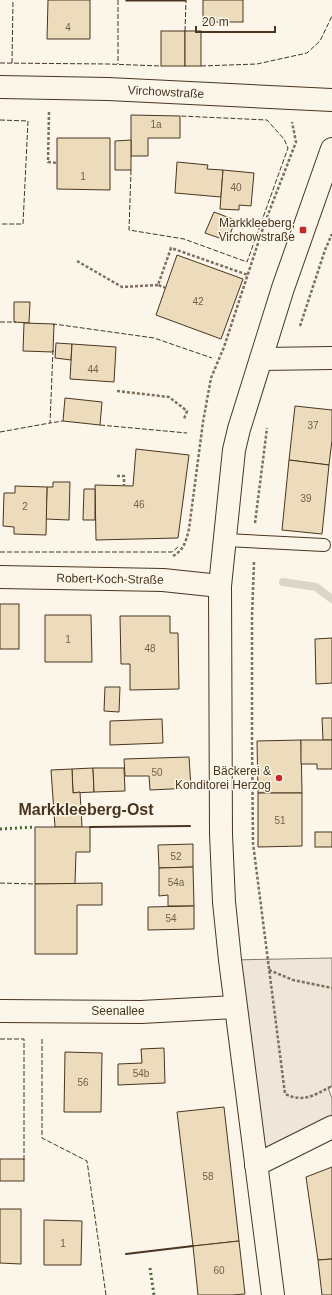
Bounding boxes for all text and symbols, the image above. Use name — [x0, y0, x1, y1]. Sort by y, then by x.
scale bar — [196, 8, 275, 34]
text: 20 m — [202, 15, 229, 29]
house number: 4 — [65, 22, 71, 33]
street label: Virchowstraße — [127, 83, 205, 101]
house number: 1a — [150, 119, 162, 130]
house number: 1 — [80, 171, 86, 182]
house number: 40 — [230, 182, 242, 193]
place label: Markkleeberg, Virchowstraße — [219, 216, 295, 244]
marker: Markkleeberg, Virchowstraße — [298, 225, 308, 235]
house number: 42 — [192, 296, 204, 307]
house number: 44 — [87, 364, 99, 375]
house number: 37 — [307, 420, 319, 431]
house number: 39 — [300, 493, 312, 504]
house number: 46 — [133, 499, 145, 510]
house number: 2 — [22, 501, 28, 512]
street label: Robert-Koch-Straße — [56, 571, 164, 587]
house number: 1 — [65, 634, 71, 645]
house number: 48 — [144, 643, 156, 654]
place label: Bäckerei & Konditorei Herzog — [175, 764, 271, 792]
house number: 50 — [151, 767, 163, 778]
marker: Bäckerei & Konditorei Herzog — [274, 773, 284, 783]
district label: Markkleeberg-Ost — [18, 801, 154, 818]
house number: 51 — [274, 815, 286, 826]
house number: 52 — [170, 851, 182, 862]
house number: 54a — [168, 877, 185, 888]
house number: 54 — [165, 913, 177, 924]
street label: Seenallee — [91, 1004, 145, 1018]
house number: 54b — [133, 1068, 150, 1079]
house number: 56 — [77, 1077, 89, 1088]
house number: 58 — [202, 1171, 214, 1182]
house number: 1 — [60, 1238, 66, 1249]
house number: 60 — [213, 1265, 225, 1276]

